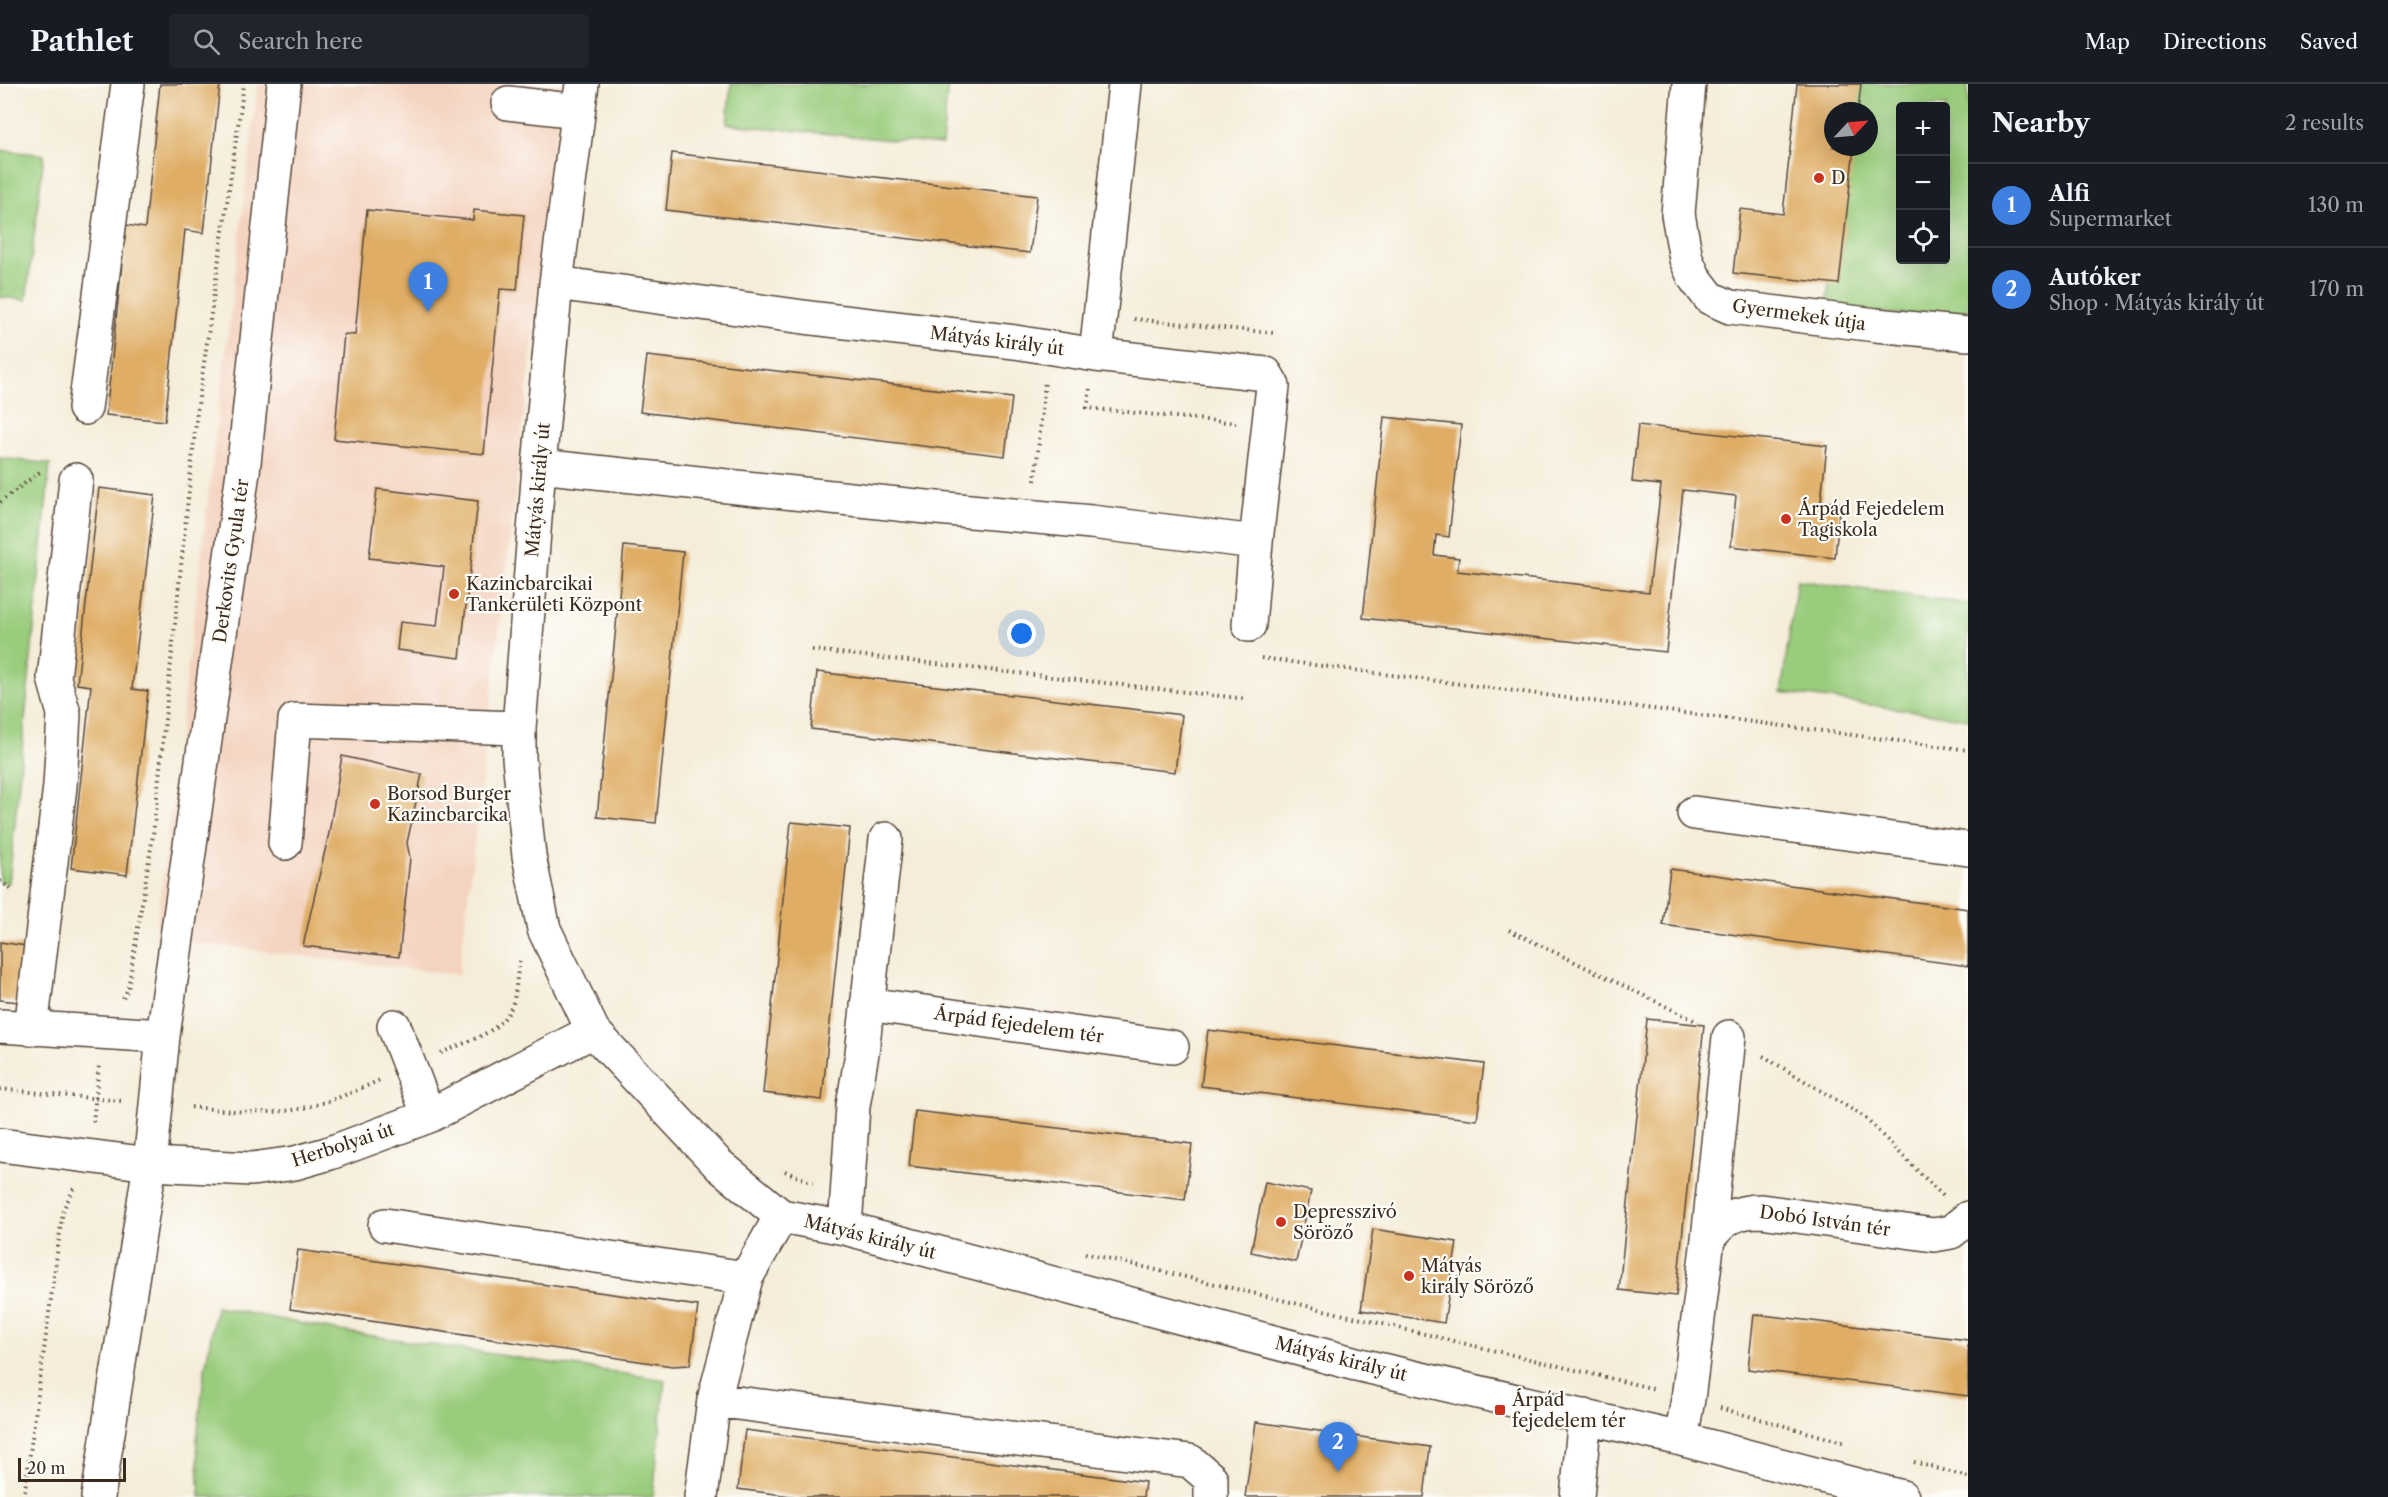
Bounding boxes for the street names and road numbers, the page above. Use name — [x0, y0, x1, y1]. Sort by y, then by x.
street label: Gyermekek útja — [1731, 295, 1868, 335]
street label: Mátyás király út — [929, 322, 1066, 360]
street label: Mátyás király út — [521, 421, 555, 558]
street label: Derkovits Gyula tér — [209, 477, 253, 645]
street label: Árpád fejedelem tér — [932, 1001, 1106, 1048]
street label: Herbolyai út — [289, 1118, 398, 1172]
street label: Dobó István tér — [1758, 1201, 1892, 1241]
street label: Mátyás király út — [802, 1210, 939, 1264]
street label: Mátyás király út — [1273, 1332, 1410, 1386]

